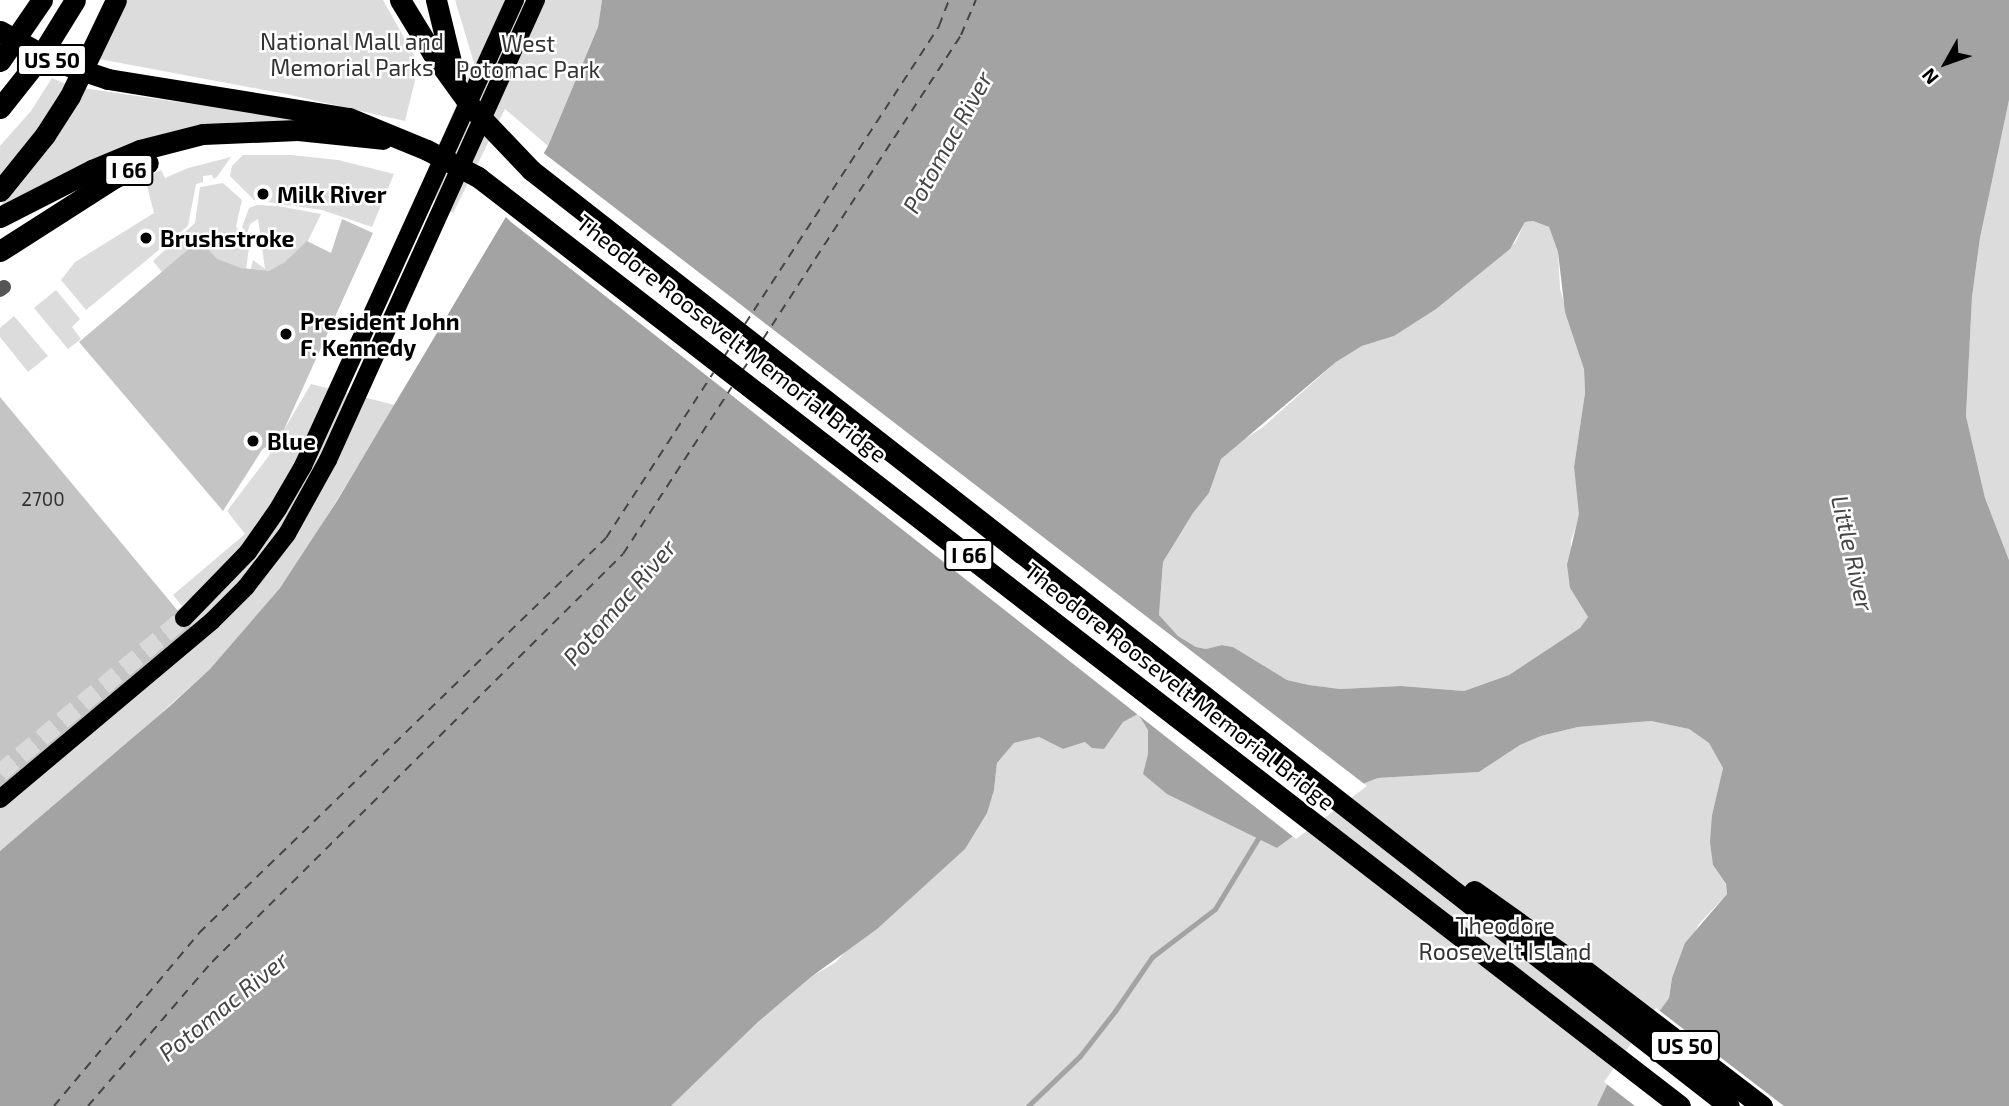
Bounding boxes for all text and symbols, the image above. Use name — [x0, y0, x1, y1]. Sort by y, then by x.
park label: National Mall and Memorial Parks — [259, 27, 445, 81]
north arrow — [1911, 28, 1981, 98]
park label: West Potomac Park — [456, 29, 600, 83]
road number: US 50 — [15, 42, 89, 78]
text: N — [1916, 64, 1943, 89]
water label: Potomac River — [896, 66, 998, 218]
road number: I 66 — [103, 152, 155, 188]
place label: Milk River — [277, 180, 387, 208]
marker: Milk River — [255, 186, 271, 202]
street label: Theodore Roosevelt Memorial Bridge — [571, 208, 893, 468]
place label: Brushstroke — [160, 224, 294, 252]
marker: Brushstroke — [138, 230, 154, 246]
place label: President John F. Kennedy — [300, 307, 460, 361]
marker: President John F. Kennedy — [278, 326, 294, 342]
place label: Blue — [267, 427, 316, 455]
marker: Blue — [245, 433, 261, 449]
house number: 2700 — [21, 488, 65, 510]
water label: Little River — [1826, 493, 1880, 613]
water label: Potomac River — [556, 533, 682, 671]
road number: I 66 — [943, 538, 995, 572]
street label: Theodore Roosevelt Memorial Bridge — [1019, 556, 1341, 816]
park label: Theodore Roosevelt Island — [1419, 911, 1591, 965]
water label: Potomac River — [153, 945, 293, 1067]
road number: US 50 — [1648, 1028, 1722, 1064]

